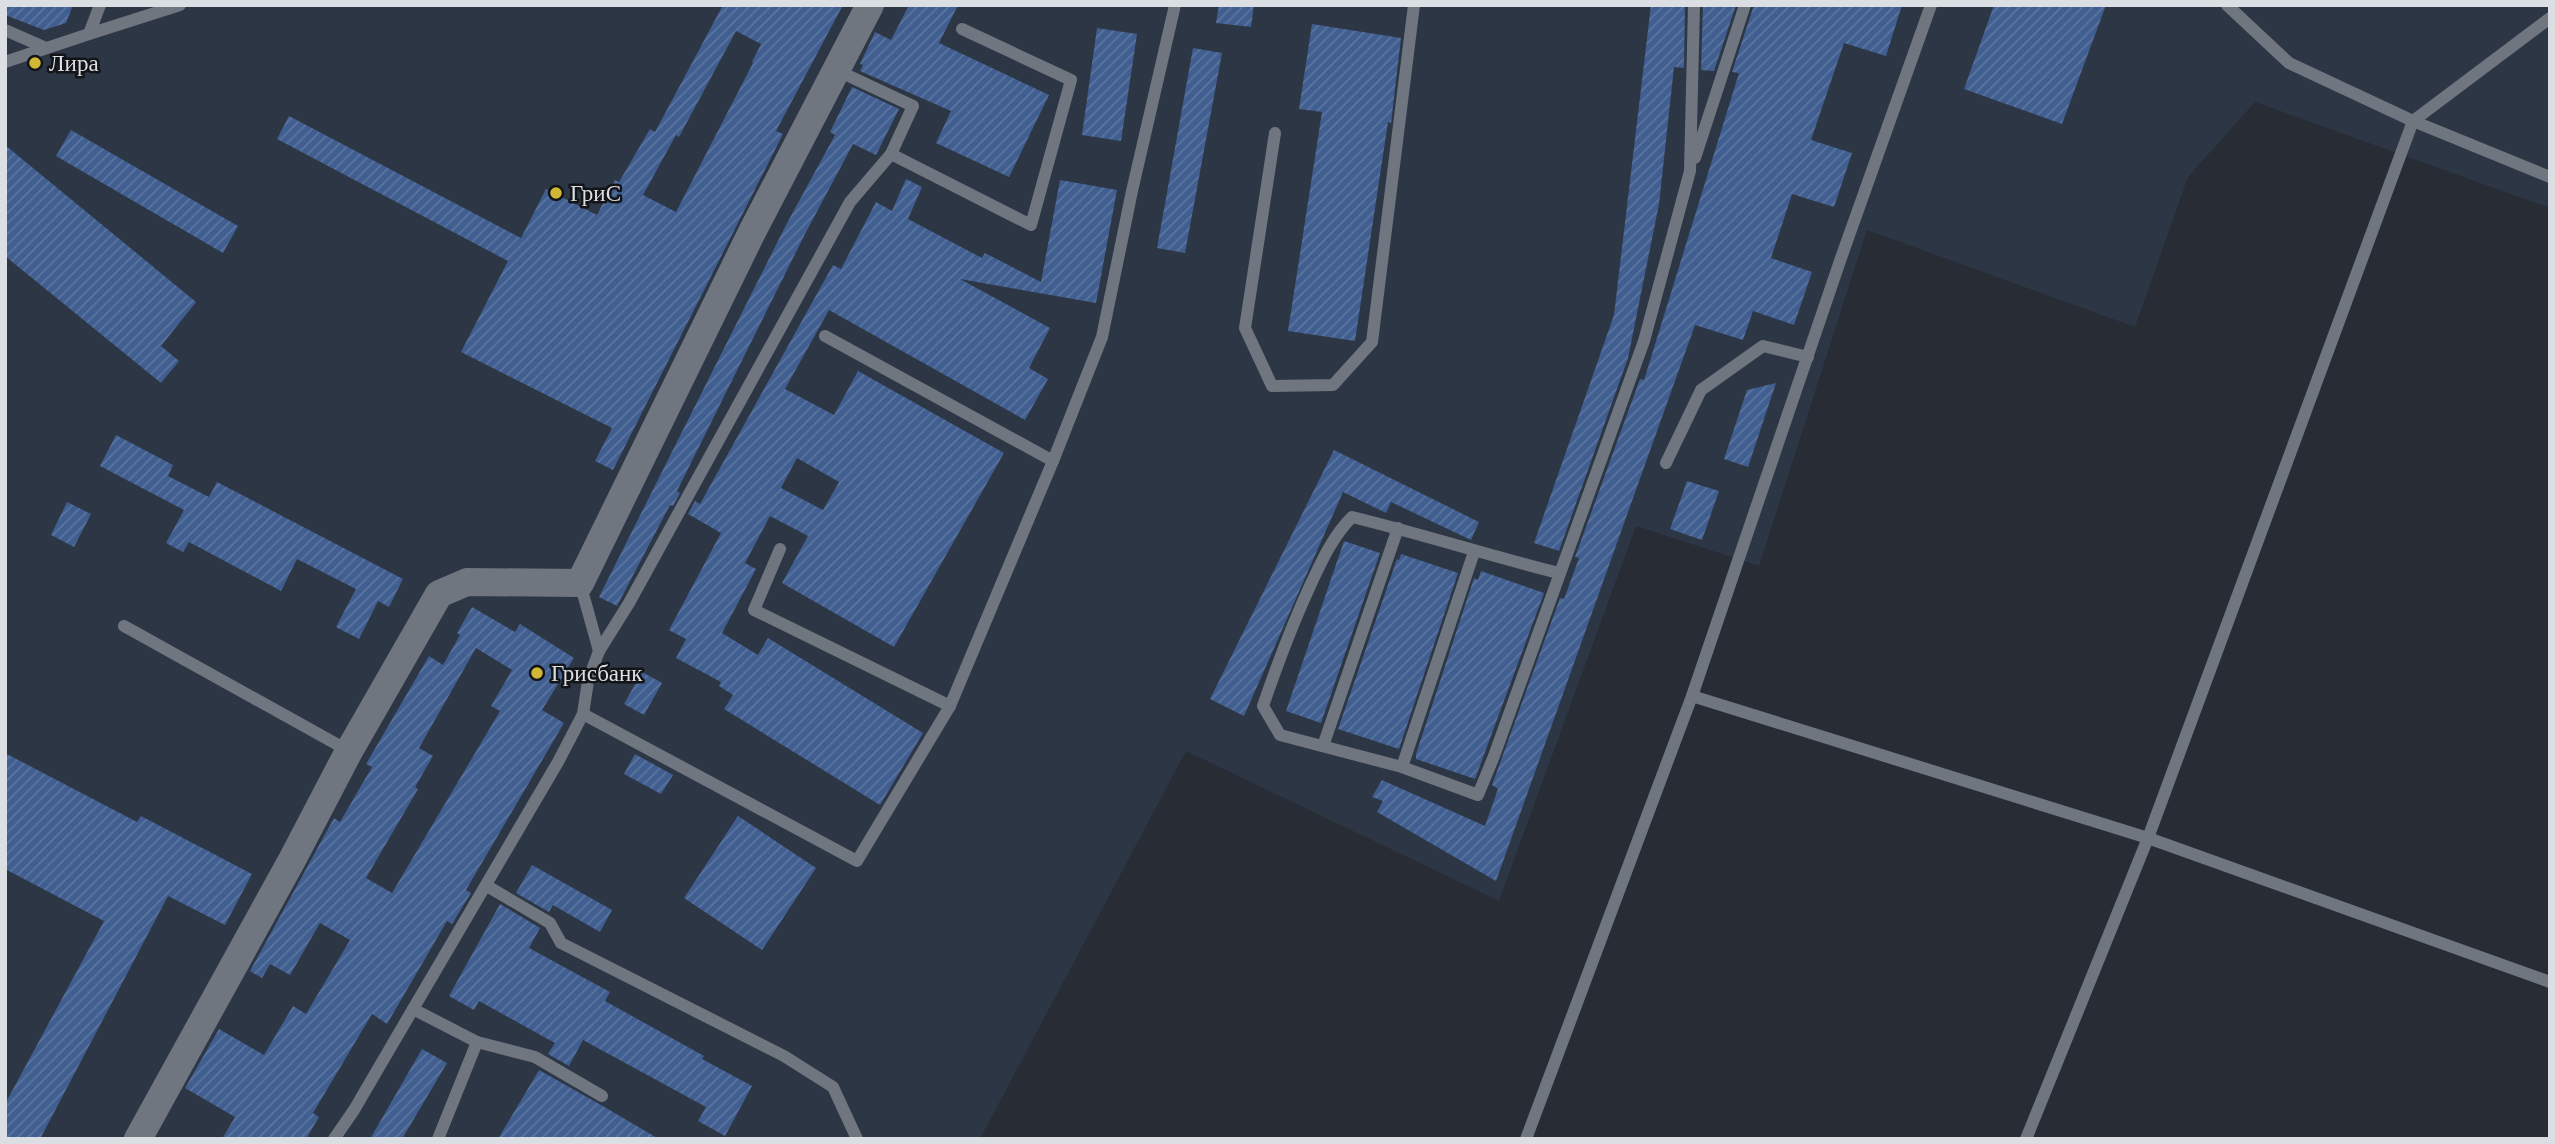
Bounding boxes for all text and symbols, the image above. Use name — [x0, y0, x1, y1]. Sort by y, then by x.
place label: Лира — [49, 51, 99, 76]
marker: Лира — [27, 55, 43, 71]
place label: ГриС — [570, 181, 621, 206]
marker: ГриС — [548, 185, 564, 201]
place label: Грисбанк — [551, 661, 643, 686]
marker: Грисбанк — [529, 665, 545, 681]

